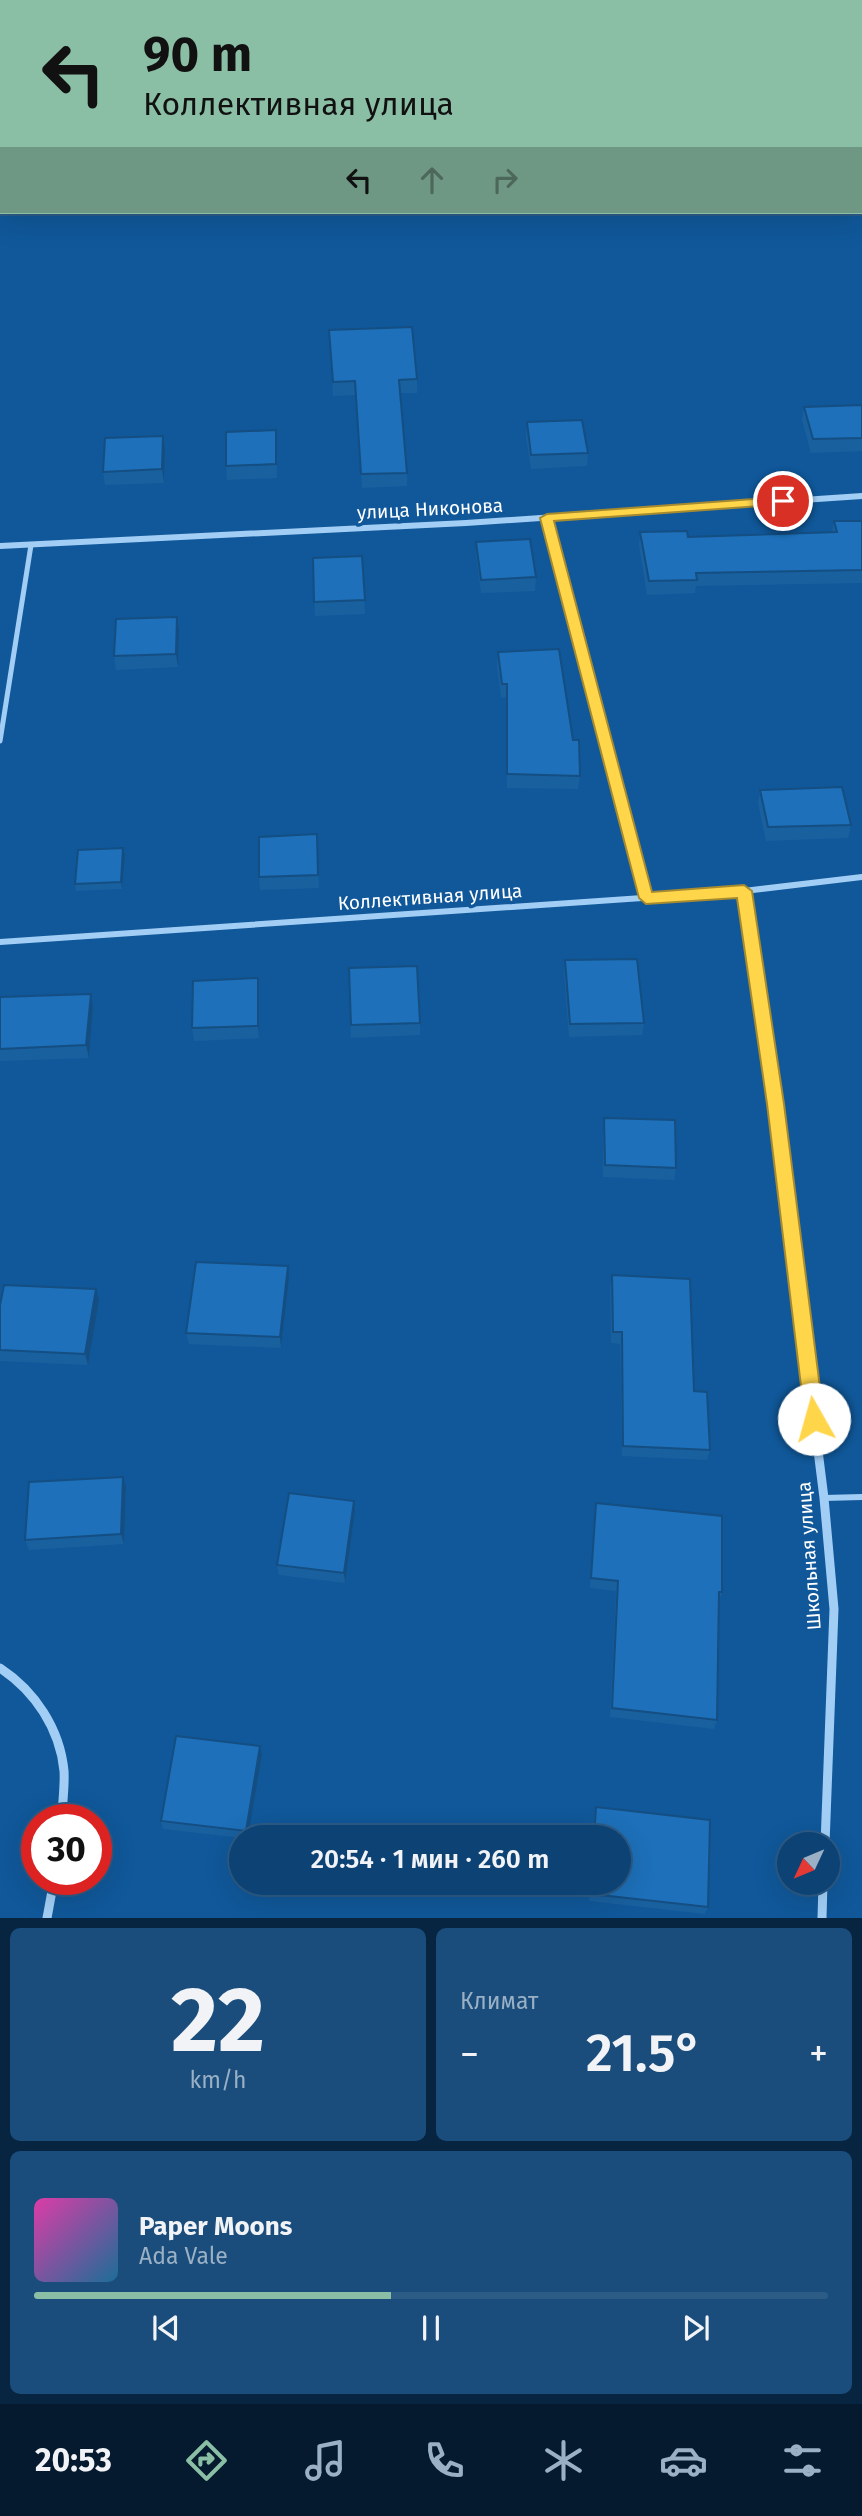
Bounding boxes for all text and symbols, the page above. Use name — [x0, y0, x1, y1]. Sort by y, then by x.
text: 90 m — [143, 25, 252, 84]
icon: left — [28, 28, 119, 119]
text: Коллективная улица — [143, 85, 454, 123]
icon: left — [340, 161, 378, 199]
icon: ahead — [413, 161, 451, 199]
icon: right — [486, 161, 524, 199]
pin — [753, 471, 813, 531]
icon: arrive — [764, 482, 802, 520]
street label: улица Никонова — [356, 494, 504, 524]
street label: Коллективная улица — [337, 879, 523, 915]
position arrow — [777, 1382, 851, 1456]
street label: Школьная улица — [792, 1481, 826, 1631]
speed limit sign: 30 — [21, 1804, 112, 1895]
north arrow — [777, 1832, 840, 1895]
map controls — [777, 1832, 840, 1895]
text: 20:54 · 1 мин · 260 m — [311, 1844, 549, 1875]
text: 22 — [171, 1966, 265, 2075]
text: Климат — [460, 1987, 538, 2015]
text: 21.5° — [586, 2022, 702, 2085]
text: − — [460, 2031, 479, 2077]
text: + — [809, 2031, 828, 2077]
text: km/h — [190, 2066, 246, 2094]
text: Paper Moons — [139, 2211, 292, 2242]
text: Ada Vale — [139, 2242, 228, 2270]
icon: previous — [147, 2309, 185, 2347]
icon: pause — [412, 2309, 450, 2347]
icon: next — [677, 2309, 715, 2347]
icon: directions — [182, 2436, 231, 2485]
icon: music — [301, 2436, 350, 2485]
icon: phone — [420, 2436, 469, 2485]
icon: climate — [539, 2436, 588, 2485]
icon: car — [659, 2436, 708, 2485]
icon: filters — [778, 2436, 827, 2485]
text: 20:53 — [35, 2441, 112, 2479]

